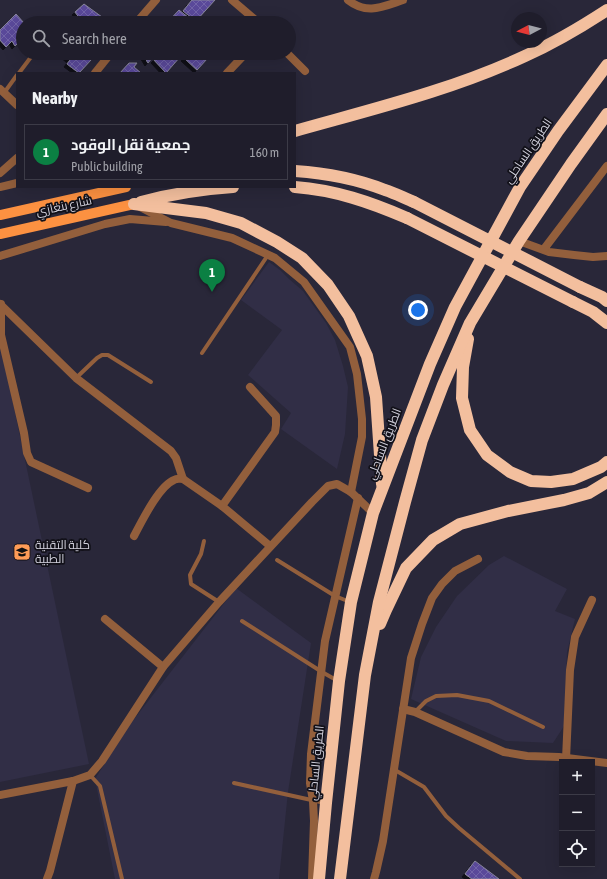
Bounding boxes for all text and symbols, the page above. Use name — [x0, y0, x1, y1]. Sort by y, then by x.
north arrow — [511, 12, 547, 48]
search box — [16, 16, 296, 60]
icon: search — [30, 27, 52, 49]
text: Search here — [62, 30, 127, 47]
text: Nearby — [32, 88, 78, 108]
street label: الطريق الساحلي — [501, 116, 557, 188]
text: جمعية نقل الوقود — [71, 136, 190, 153]
text: 1 — [43, 145, 49, 160]
text: 160 m — [250, 145, 279, 160]
text: Public building — [71, 159, 143, 174]
street label: شارع بنغازي — [35, 193, 94, 222]
pin: 1 — [199, 259, 225, 292]
your location — [408, 300, 428, 320]
street label: الطريق الساحلي — [364, 406, 407, 483]
place label: كلية التقنية الطبية — [35, 538, 90, 566]
school or university icon: كلية التقنية الطبية — [12, 542, 32, 562]
street label: الطريق الساحلي — [305, 725, 330, 802]
map controls — [559, 759, 595, 867]
button: + — [559, 759, 595, 795]
button: − — [559, 795, 595, 831]
button: locate — [559, 831, 595, 867]

